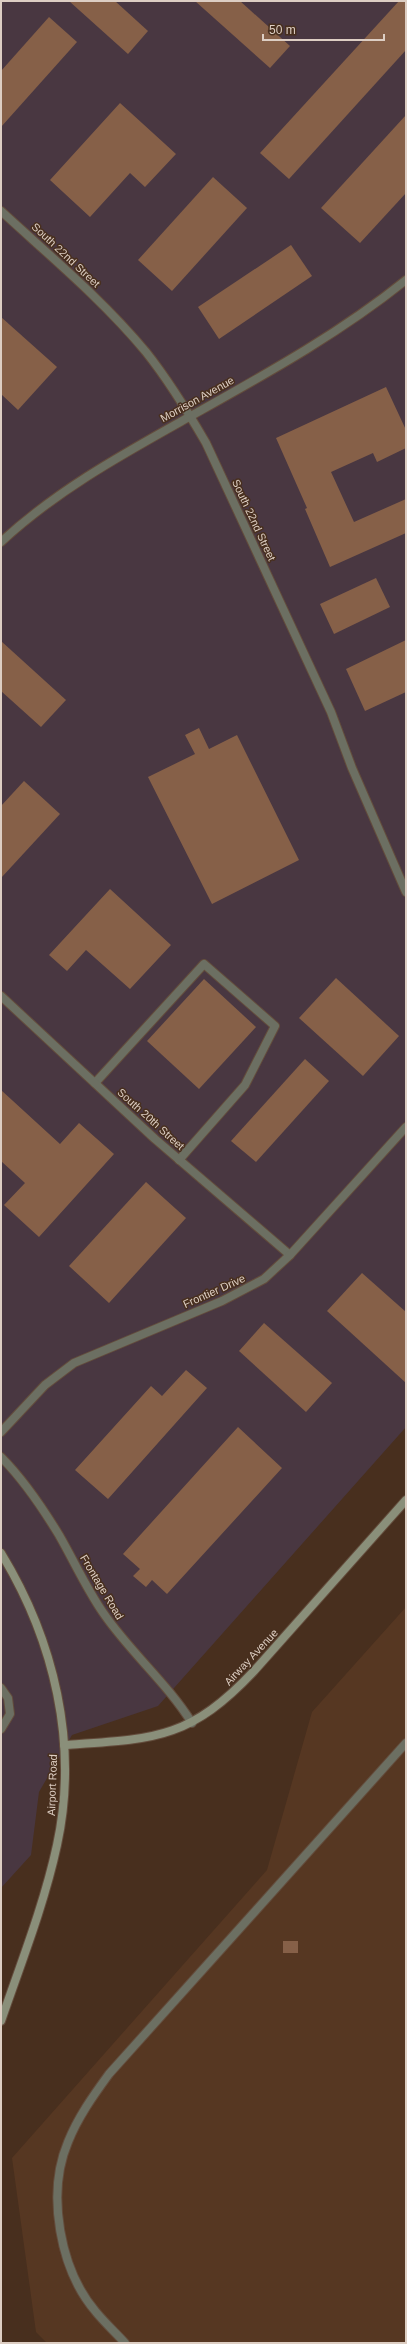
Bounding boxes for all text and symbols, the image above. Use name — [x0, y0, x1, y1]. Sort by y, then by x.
scale bar — [263, 16, 384, 42]
text: 50 m — [269, 23, 296, 37]
street label: South 22nd Street — [29, 220, 103, 290]
street label: Morrison Avenue — [158, 374, 236, 424]
street label: South 22nd Street — [230, 477, 278, 563]
street label: South 20th Street — [115, 1086, 187, 1152]
street label: Frontier Drive — [181, 1272, 247, 1310]
street label: Frontage Road — [78, 1552, 126, 1622]
street label: Airway Avenue — [222, 1626, 280, 1688]
street label: Airport Road — [45, 1754, 59, 1816]

